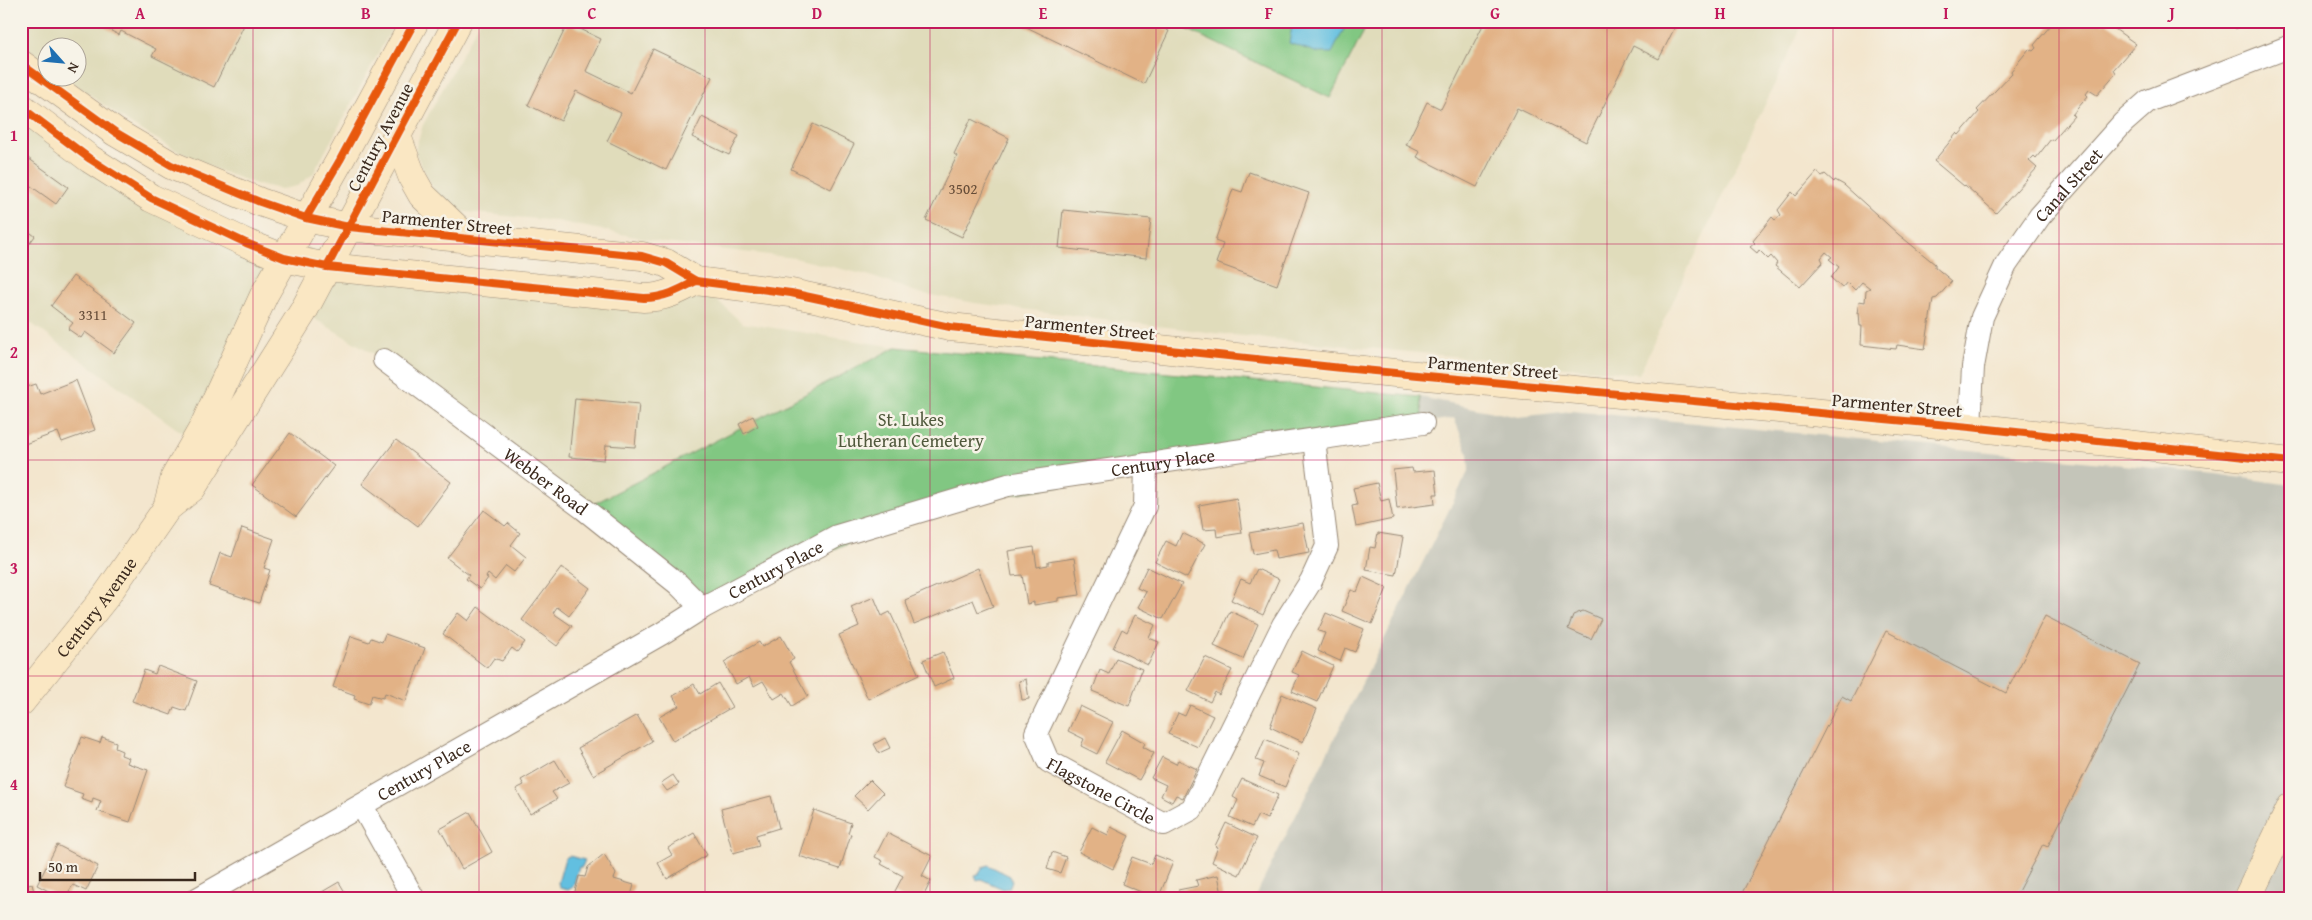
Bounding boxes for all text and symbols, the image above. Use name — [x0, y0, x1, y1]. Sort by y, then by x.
text: A — [135, 1, 146, 25]
text: B — [361, 1, 371, 25]
text: C — [587, 1, 597, 25]
text: D — [812, 1, 822, 25]
text: E — [1039, 1, 1048, 25]
text: F — [1265, 1, 1273, 25]
text: G — [1490, 1, 1500, 25]
text: H — [1714, 1, 1726, 25]
text: I — [1943, 1, 1949, 25]
text: J — [2166, 1, 2175, 25]
north arrow — [38, 38, 88, 88]
text: N — [62, 59, 85, 77]
street label: Century Avenue — [340, 78, 420, 196]
text: 1 — [10, 123, 18, 147]
street label: Canal Street — [2028, 141, 2109, 228]
house number: 3502 — [949, 178, 977, 199]
street label: Parmenter Street — [381, 202, 514, 242]
house number: 3311 — [79, 304, 107, 325]
street label: Parmenter Street — [1024, 307, 1157, 347]
text: 2 — [10, 340, 18, 364]
street label: Parmenter Street — [1427, 348, 1560, 386]
street label: Parmenter Street — [1831, 386, 1964, 424]
park label: St. Lukes Lutheran Cemetery — [838, 406, 984, 454]
street label: Webber Road — [498, 440, 594, 521]
street label: Century Place — [1109, 441, 1217, 483]
street label: Century Place — [723, 532, 828, 605]
street label: Century Avenue — [49, 551, 143, 663]
text: 3 — [10, 556, 18, 580]
street label: Century Place — [372, 732, 476, 807]
street label: Flagstone Circle — [1042, 750, 1160, 830]
text: 4 — [10, 772, 18, 796]
scale bar — [40, 850, 195, 882]
text: 50 m — [48, 856, 79, 877]

